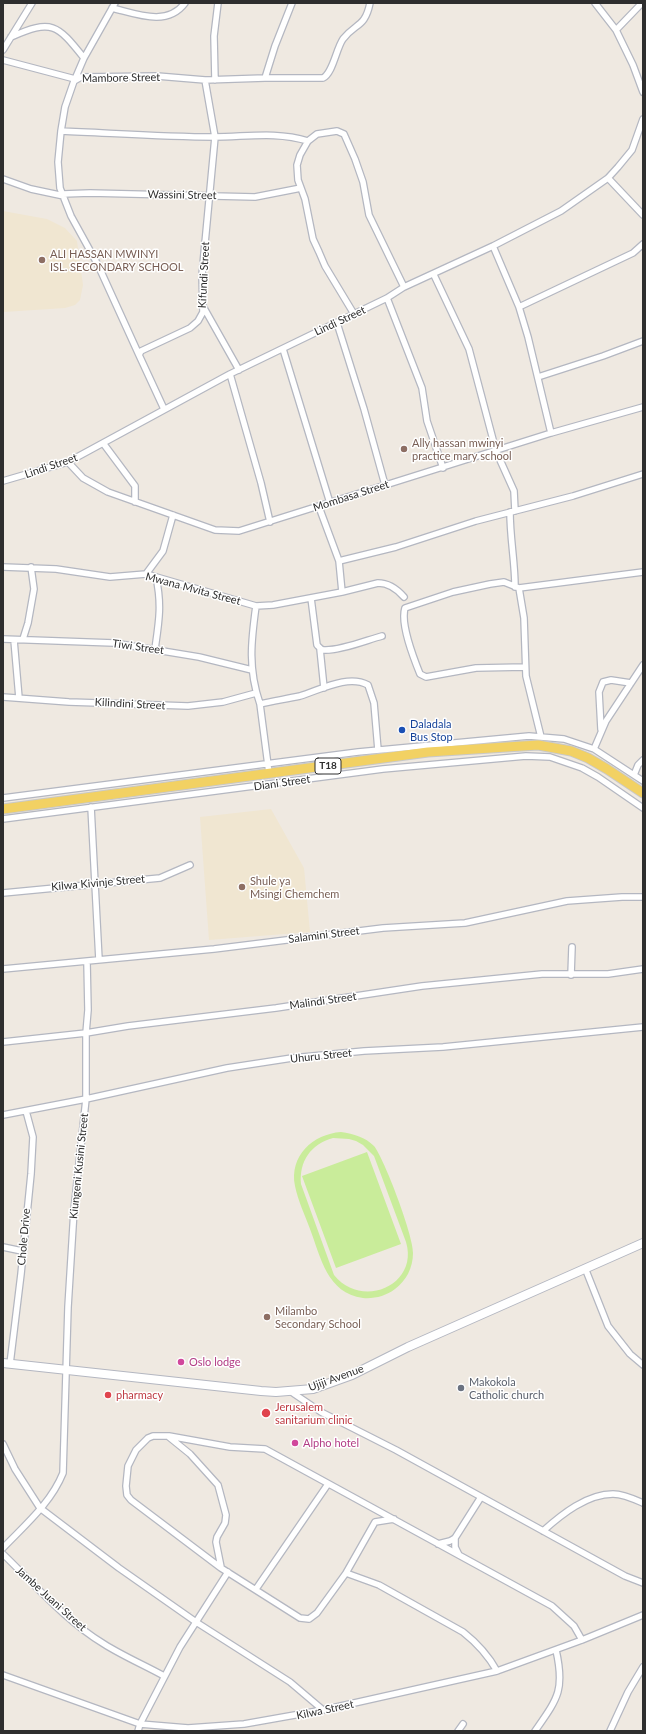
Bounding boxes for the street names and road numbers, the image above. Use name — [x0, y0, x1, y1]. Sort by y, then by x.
street label: Mambore Street — [82, 71, 160, 85]
street label: Wassini Street — [147, 188, 217, 202]
street label: Kifundi Street — [196, 241, 212, 309]
street label: Lindi Street — [312, 303, 368, 339]
street label: Lindi Street — [23, 451, 79, 481]
street label: Mombasa Street — [311, 478, 391, 514]
street label: Mwana Mvita Street — [144, 570, 242, 608]
street label: Tiwi Street — [111, 637, 165, 657]
street label: Kilindini Street — [94, 696, 166, 712]
road number: T18 — [315, 758, 341, 774]
street label: Diani Street — [253, 773, 311, 793]
street label: Kilwa Kivinje Street — [51, 872, 145, 894]
street label: Salamini Street — [288, 924, 360, 946]
street label: Malindi Street — [289, 990, 357, 1012]
street label: Uhuru Street — [289, 1046, 353, 1066]
street label: Kiungeni Kusini Street — [67, 1112, 91, 1220]
street label: Chole Drive — [15, 1208, 33, 1266]
street label: Ujiji Avenue — [307, 1362, 365, 1394]
street label: Jambe Juani Street — [13, 1564, 89, 1634]
street label: Kilwa Street — [295, 1697, 355, 1723]

